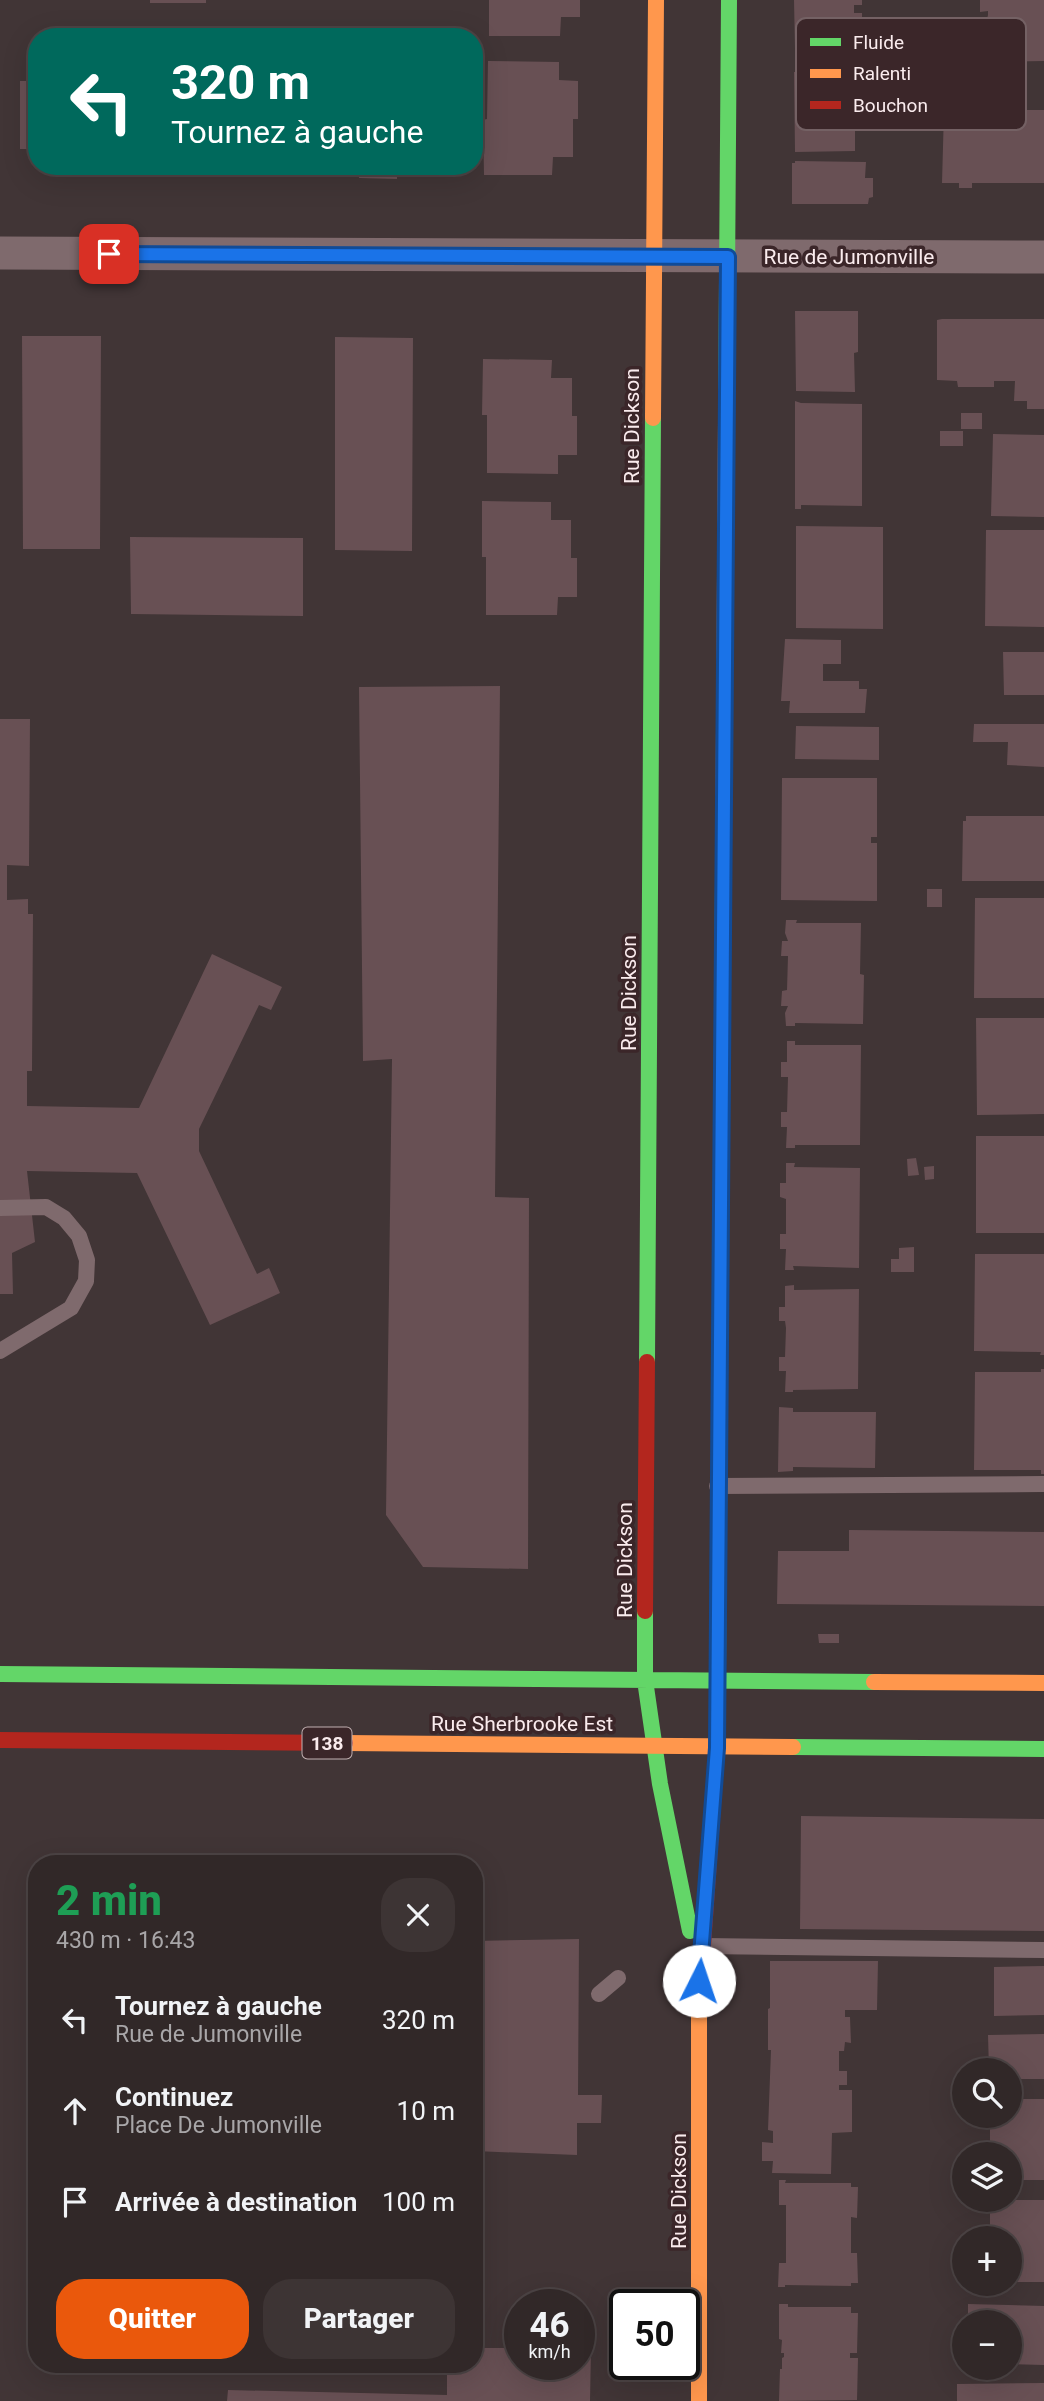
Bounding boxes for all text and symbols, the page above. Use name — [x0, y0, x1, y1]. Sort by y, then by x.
legend — [796, 18, 1026, 130]
text: Fluide — [853, 31, 904, 54]
text: 320 m — [171, 54, 310, 111]
icon: left — [56, 56, 147, 147]
text: Ralenti — [853, 62, 911, 85]
text: Bouchon — [853, 94, 928, 117]
text: Tournez à gauche — [171, 113, 423, 151]
pin — [79, 224, 139, 284]
icon: arrive — [90, 235, 128, 273]
street label: Rue de Jumonville — [764, 245, 934, 269]
street label: Rue Dickson — [620, 368, 644, 484]
street label: Rue Dickson — [617, 935, 641, 1051]
street label: Rue Dickson — [613, 1502, 637, 1618]
street label: Rue Sherbrooke Est — [431, 1712, 613, 1736]
road number: 138 — [302, 1728, 352, 1758]
text: 2 min — [56, 1876, 162, 1925]
button: close — [381, 1878, 455, 1952]
text: 430 m · 16:43 — [56, 1927, 195, 1954]
position arrow — [662, 1944, 736, 2018]
text: Tournez à gauche — [115, 1991, 322, 2021]
icon: left — [56, 2001, 94, 2039]
text: 320 m — [382, 2005, 455, 2035]
text: Rue de Jumonville — [115, 2021, 302, 2048]
map controls — [952, 2058, 1022, 2380]
button: search — [952, 2058, 1022, 2128]
text: Continuez — [115, 2082, 233, 2112]
icon: ahead — [56, 2092, 94, 2130]
text: 10 m — [397, 2096, 455, 2126]
text: Place De Jumonville — [115, 2112, 322, 2139]
street label: Rue Dickson — [667, 2133, 691, 2249]
button: layers — [952, 2142, 1022, 2212]
icon: arrive — [56, 2183, 94, 2221]
text: Arrivée à destination — [115, 2187, 357, 2217]
text: 100 m — [382, 2187, 455, 2217]
button: + — [952, 2226, 1022, 2296]
button: Quitter — [56, 2279, 249, 2359]
button: Partager — [263, 2279, 455, 2359]
speed limit sign: 50 — [609, 2289, 700, 2380]
text: 46 — [529, 2305, 570, 2346]
button: − — [952, 2310, 1022, 2380]
text: km/h — [528, 2341, 571, 2362]

